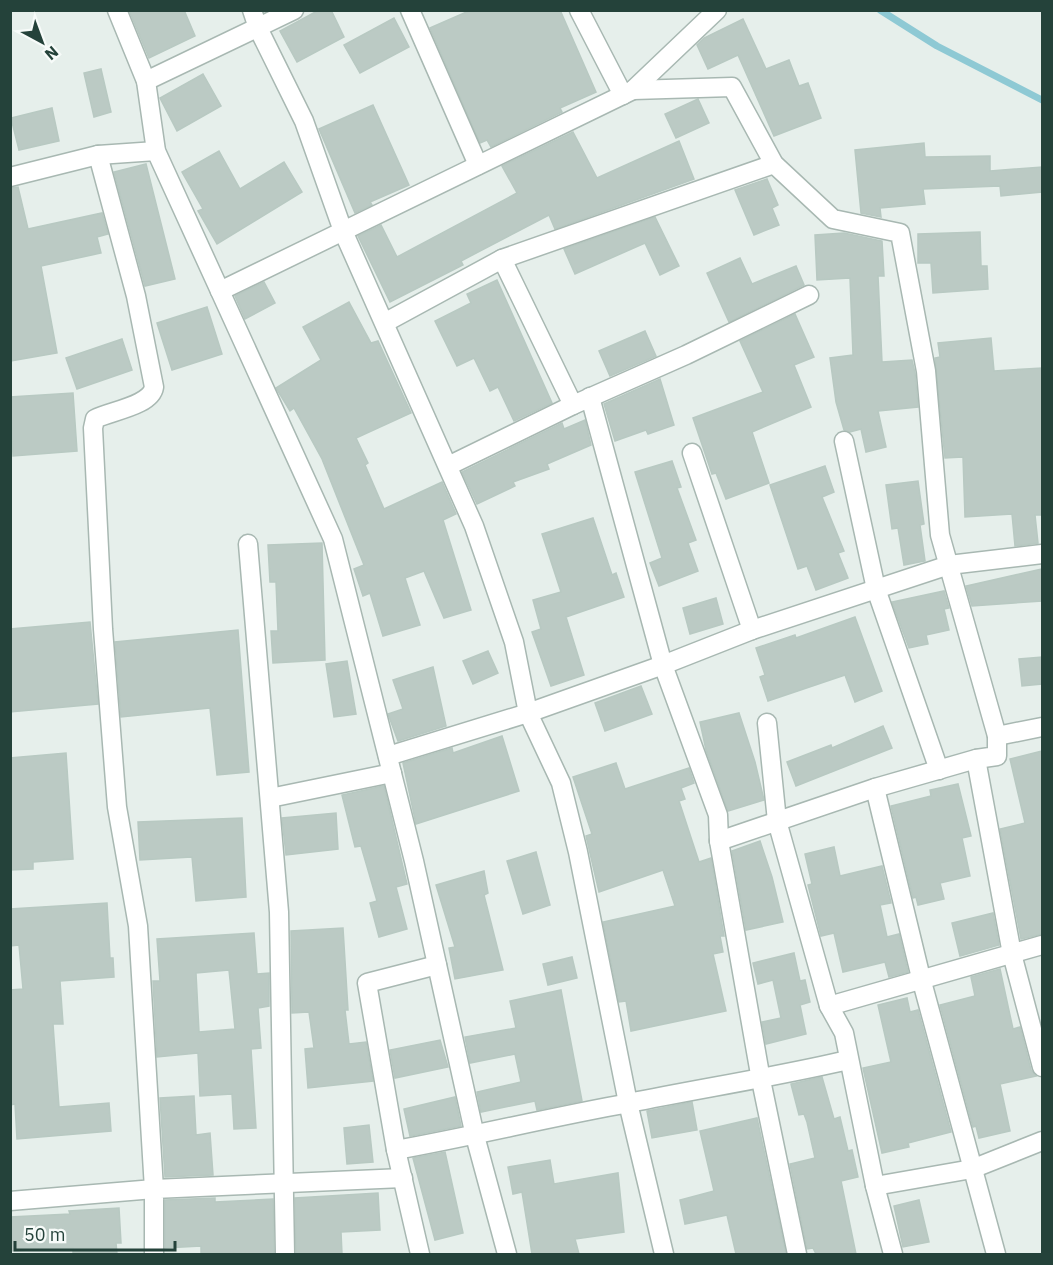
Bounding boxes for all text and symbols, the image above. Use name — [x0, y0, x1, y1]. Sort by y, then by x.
north arrow — [12, 12, 72, 72]
text: N — [41, 42, 63, 65]
scale bar — [15, 1214, 176, 1252]
text: 50 m — [24, 1223, 66, 1246]

